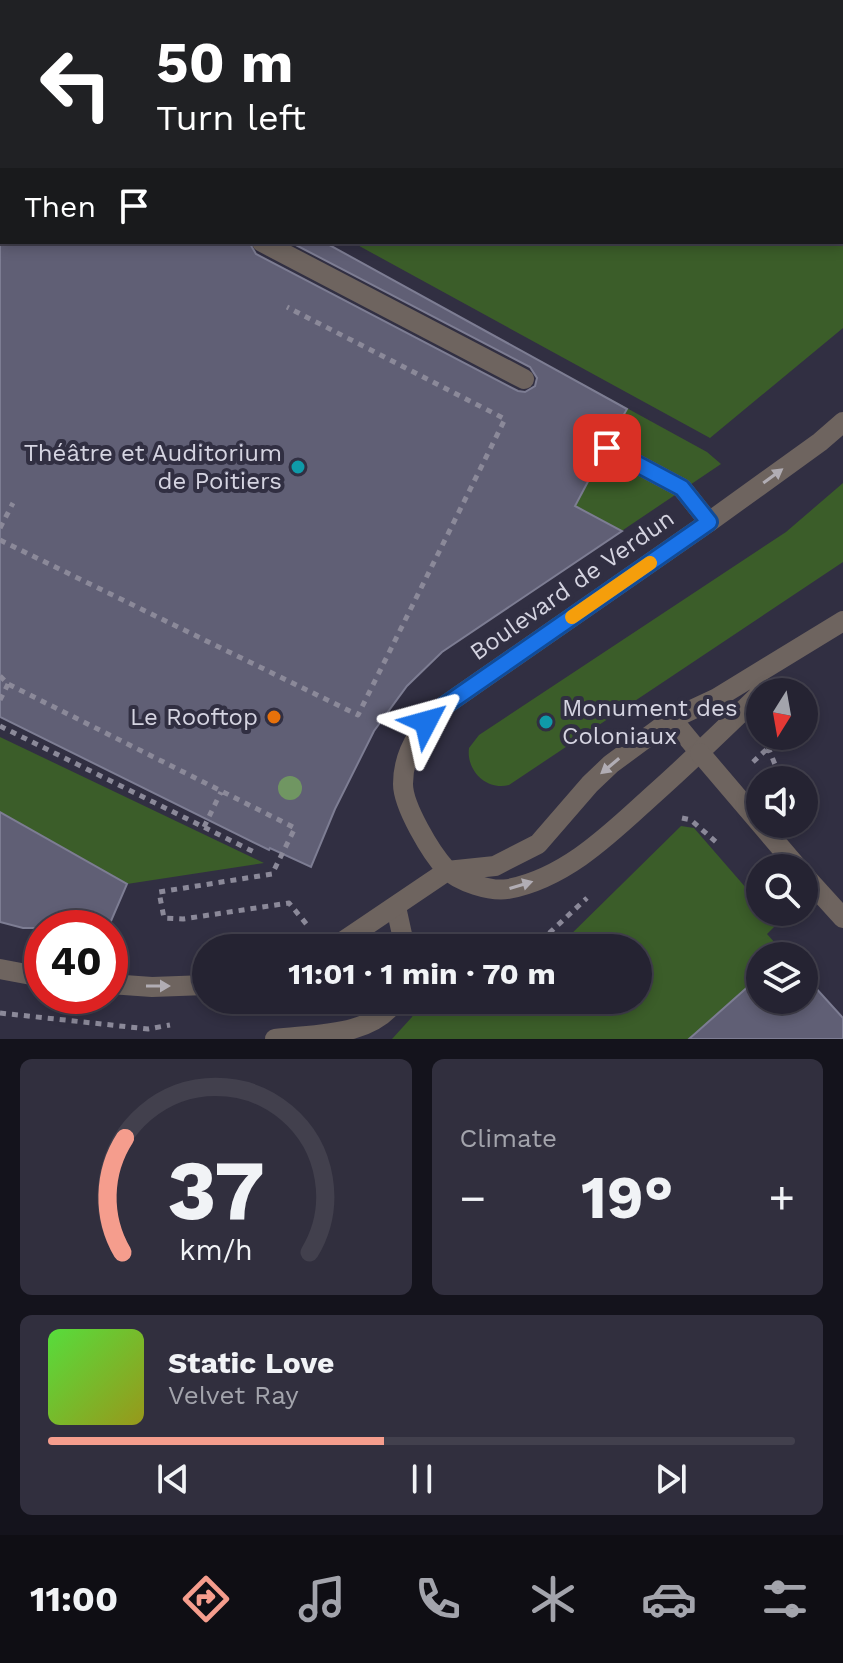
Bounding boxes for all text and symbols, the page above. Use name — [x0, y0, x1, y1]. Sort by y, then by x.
text: 50 m — [156, 30, 293, 96]
icon: left — [24, 32, 128, 136]
text: Turn left — [156, 97, 306, 139]
icon: arrive — [112, 184, 156, 228]
text: Then — [24, 189, 96, 224]
pin — [573, 414, 641, 482]
icon: arrive — [585, 426, 629, 470]
place label: Théâtre et Auditorium de Poitiers — [24, 439, 282, 495]
marker: Théâtre et Auditorium de Poitiers — [289, 458, 307, 476]
one-way arrow — [762, 469, 783, 485]
street label: Boulevard de Verdun — [465, 504, 679, 666]
north arrow — [746, 678, 818, 750]
map controls — [746, 678, 818, 1014]
position arrow — [384, 680, 468, 764]
place label: Monument des Coloniaux — [562, 694, 738, 750]
place label: Le Rooftop — [130, 703, 258, 731]
marker: Le Rooftop — [265, 708, 283, 726]
marker: Monument des Coloniaux — [537, 713, 555, 731]
one-way arrow — [600, 757, 620, 774]
button: sound — [746, 766, 818, 838]
button: search — [746, 854, 818, 926]
one-way arrow — [509, 878, 533, 891]
speed limit sign: 40 — [24, 910, 128, 1014]
button: layers — [746, 942, 818, 1014]
text: 11:01 · 1 min · 70 m — [288, 956, 556, 991]
one-way arrow — [146, 980, 171, 992]
text: Climate — [460, 1123, 557, 1153]
text: 37 — [167, 1142, 265, 1239]
text: 19° — [581, 1162, 674, 1233]
text: − — [460, 1172, 486, 1224]
text: + — [768, 1172, 795, 1224]
text: km/h — [179, 1233, 253, 1267]
text: Static Love — [168, 1345, 334, 1380]
text: Velvet Ray — [168, 1380, 299, 1410]
icon: previous — [151, 1457, 195, 1501]
icon: pause — [400, 1457, 444, 1501]
icon: next — [649, 1457, 693, 1501]
icon: directions — [178, 1571, 234, 1627]
icon: music — [294, 1571, 350, 1627]
icon: phone — [410, 1571, 466, 1627]
icon: climate — [525, 1571, 581, 1627]
icon: car — [641, 1571, 697, 1627]
icon: filters — [757, 1571, 813, 1627]
text: 11:00 — [30, 1578, 118, 1620]

